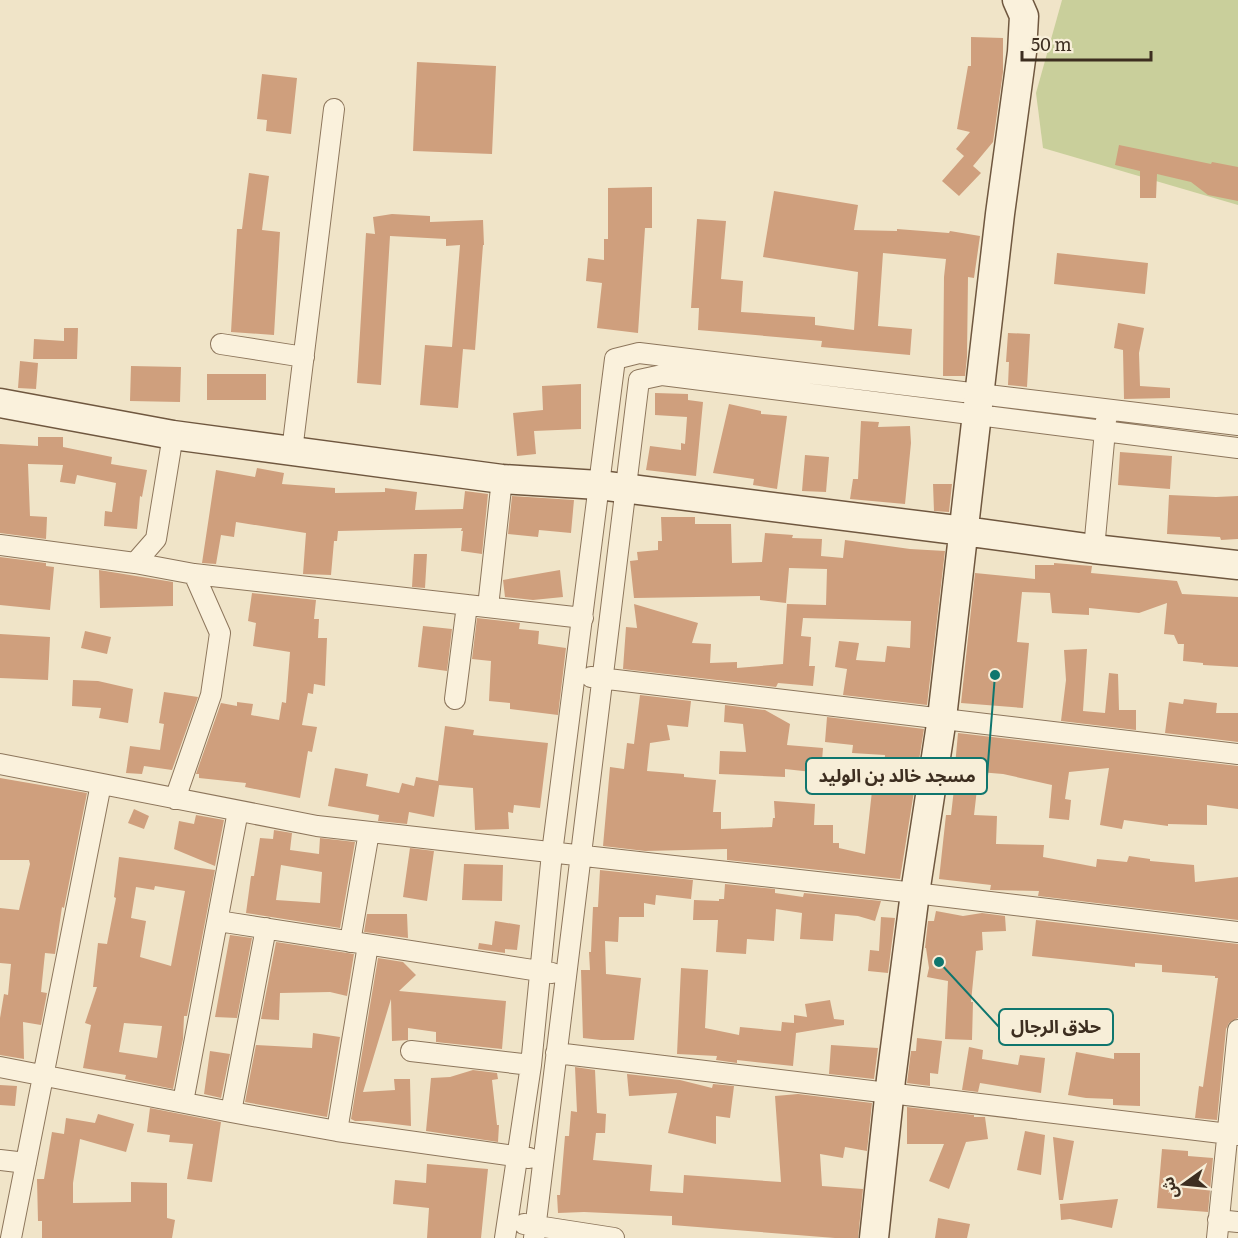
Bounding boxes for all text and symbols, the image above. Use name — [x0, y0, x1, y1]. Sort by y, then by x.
scale bar — [1022, 24, 1151, 62]
text: 50 m — [1031, 30, 1072, 57]
callout: مسجد خالد بن الوليد — [806, 758, 987, 794]
text: مسجد خالد بن الوليد — [818, 761, 976, 788]
callout: حلاق الرجال — [999, 1009, 1113, 1045]
text: حلاق الرجال — [1011, 1012, 1101, 1039]
north arrow — [1154, 1154, 1214, 1214]
text: ش — [1154, 1174, 1183, 1202]

